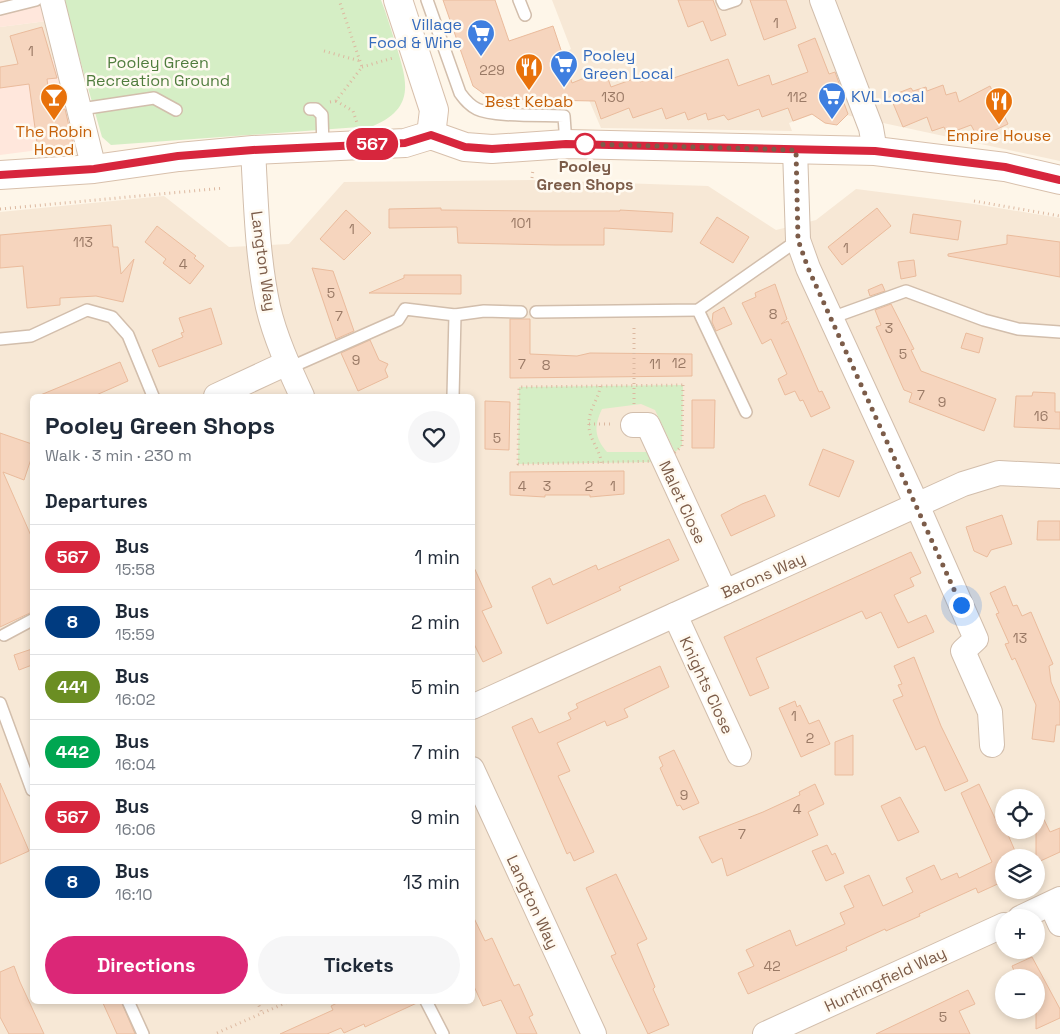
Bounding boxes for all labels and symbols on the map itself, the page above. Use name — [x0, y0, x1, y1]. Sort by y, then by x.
place label: Village Food & Wine — [368, 14, 462, 53]
house number: 1 — [773, 14, 779, 32]
supermarket icon: Village Food & Wine — [466, 18, 496, 57]
house number: 1 — [28, 42, 34, 60]
place label: Pooley Green Local — [583, 45, 673, 84]
supermarket icon: Pooley Green Local — [549, 49, 579, 88]
park label: Pooley Green Recreation Ground — [86, 52, 230, 91]
restaurant icon: Best Kebab — [514, 52, 544, 91]
house number: 229 — [479, 61, 505, 79]
supermarket icon: KVL Local — [817, 81, 847, 120]
bar icon: The Robin Hood — [39, 82, 69, 121]
place label: KVL Local — [851, 86, 924, 107]
restaurant icon: Empire House — [984, 86, 1014, 125]
house number: 130 — [601, 88, 625, 106]
house number: 112 — [787, 88, 807, 106]
place label: Best Kebab — [485, 91, 573, 112]
place label: The Robin Hood — [16, 121, 92, 160]
place label: Empire House — [947, 125, 1051, 146]
line badge: 567 — [343, 128, 401, 160]
marker: Pooley Green Shops — [574, 133, 596, 155]
place label: Pooley Green Shops — [537, 156, 633, 195]
street label: Langton Way — [246, 209, 281, 313]
house number: 101 — [511, 214, 531, 232]
house number: 1 — [349, 220, 355, 238]
house number: 113 — [73, 233, 93, 251]
house number: 1 — [843, 239, 849, 257]
house number: 4 — [179, 255, 188, 273]
house number: 5 — [327, 284, 335, 302]
house number: 8 — [769, 305, 778, 323]
house number: 7 — [335, 307, 343, 325]
house number: 3 — [885, 319, 893, 337]
house number: 5 — [899, 345, 907, 363]
house number: 9 — [352, 351, 360, 369]
house number: 12 — [672, 354, 686, 372]
house number: 7 — [518, 355, 526, 373]
house number: 11 — [649, 355, 661, 373]
house number: 8 — [542, 356, 551, 374]
house number: 7 — [917, 386, 925, 404]
house number: 9 — [938, 393, 946, 411]
house number: 16 — [1034, 407, 1048, 425]
house number: 5 — [493, 429, 501, 447]
street label: Malet Close — [654, 457, 711, 547]
house number: 4 — [518, 477, 527, 495]
house number: 3 — [543, 477, 551, 495]
house number: 2 — [585, 477, 593, 495]
house number: 1 — [610, 477, 616, 495]
street label: Barons Way — [718, 548, 809, 603]
your location — [949, 593, 974, 618]
house number: 13 — [1013, 629, 1027, 647]
street label: Knights Close — [675, 633, 738, 737]
house number: 1 — [791, 707, 797, 725]
house number: 2 — [806, 729, 814, 747]
house number: 9 — [680, 786, 688, 804]
house number: 4 — [793, 800, 802, 818]
house number: 7 — [738, 825, 746, 843]
street label: Langton Way — [502, 852, 563, 953]
street label: Huntingfield Way — [821, 942, 950, 1017]
house number: 42 — [763, 957, 781, 975]
house number: 5 — [939, 1008, 947, 1026]

